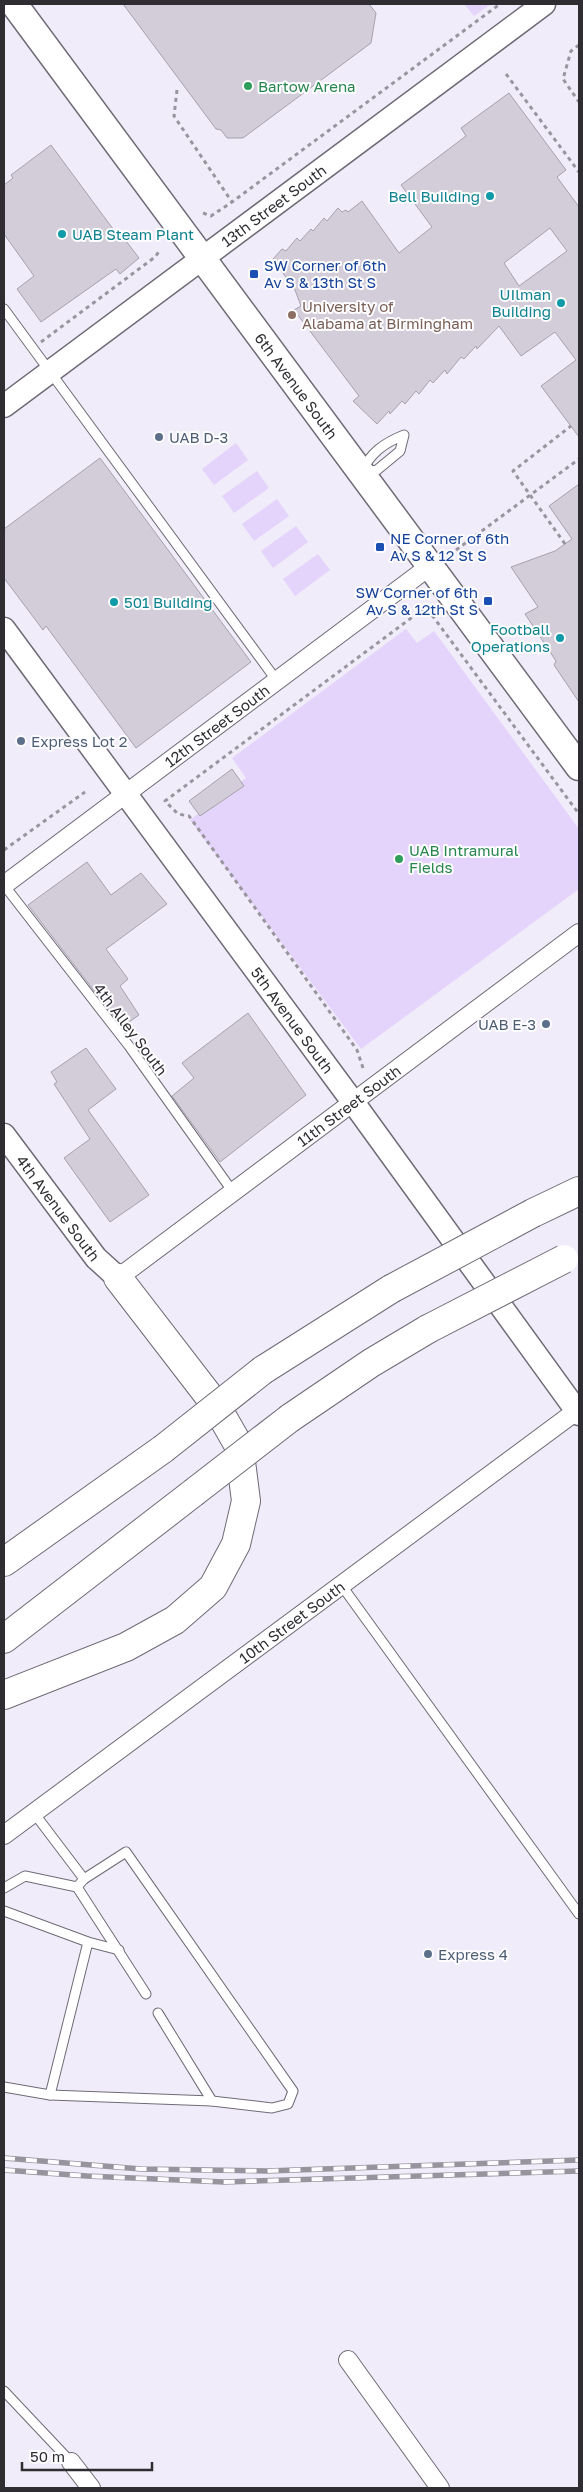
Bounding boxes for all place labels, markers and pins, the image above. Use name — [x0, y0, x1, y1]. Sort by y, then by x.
place label: Bartow Arena — [258, 77, 356, 95]
marker: Bartow Arena — [242, 80, 254, 92]
place label: Bell Building — [388, 187, 480, 205]
marker: Bell Building — [484, 190, 496, 202]
place label: UAB Steam Plant — [72, 225, 194, 243]
marker: UAB Steam Plant — [56, 228, 68, 240]
place label: SW Corner of 6th Av S & 13th St S — [264, 256, 387, 291]
marker: SW Corner of 6th Av S & 13th St S — [248, 268, 260, 280]
place label: UIlman Building — [492, 285, 551, 320]
place label: University of Alabama at Birmingham — [302, 297, 473, 332]
marker: UIlman Building — [555, 297, 567, 309]
marker: University of Alabama at Birmingham — [286, 309, 298, 321]
place label: UAB D-3 — [169, 428, 228, 446]
marker: UAB D-3 — [153, 431, 165, 443]
place label: NE Corner of 6th Av S & 12 St S — [390, 529, 509, 564]
marker: NE Corner of 6th Av S & 12 St S — [374, 541, 386, 553]
place label: SW Corner of 6th Av S & 12th St S — [355, 583, 478, 618]
place label: 501 Building — [124, 593, 213, 611]
marker: SW Corner of 6th Av S & 12th St S — [482, 595, 494, 607]
marker: 501 Building — [108, 596, 120, 608]
place label: Football Operations — [471, 620, 550, 655]
marker: Football Operations — [554, 632, 566, 644]
place label: Express Lot 2 — [31, 732, 128, 750]
marker: Express Lot 2 — [15, 735, 27, 747]
place label: UAB Intramural Fields — [409, 841, 519, 876]
marker: UAB Intramural Fields — [393, 853, 405, 865]
place label: UAB E-3 — [478, 1015, 536, 1033]
marker: UAB E-3 — [540, 1018, 552, 1030]
place label: Express 4 — [438, 1945, 508, 1963]
marker: Express 4 — [422, 1948, 434, 1960]

